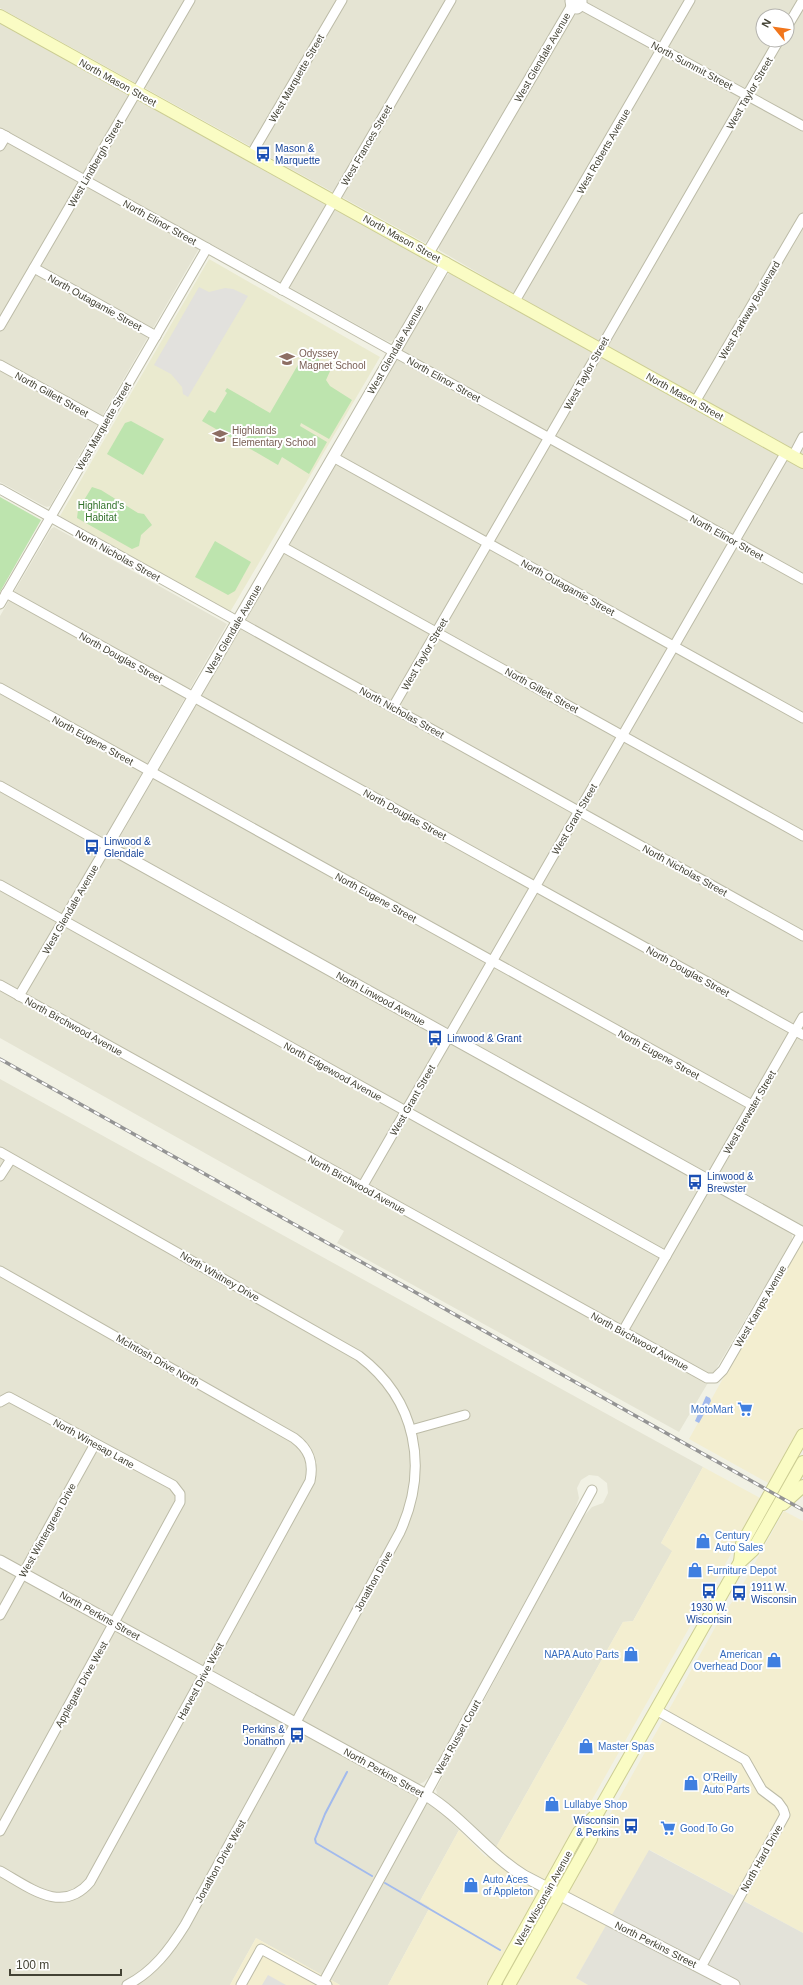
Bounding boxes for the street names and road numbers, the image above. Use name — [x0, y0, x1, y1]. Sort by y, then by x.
street label: West Glendale Avenue — [512, 10, 573, 104]
street label: West Marquette Street — [267, 32, 326, 124]
street label: North Summit Street — [649, 39, 735, 92]
street label: West Taylor Street — [724, 55, 775, 131]
street label: North Mason Street — [77, 57, 159, 108]
street label: West Frances Street — [339, 103, 394, 187]
street label: West Roberts Avenue — [575, 106, 633, 196]
street label: West Lindbergh Street — [66, 117, 125, 209]
street label: North Elinor Street — [121, 198, 199, 247]
street label: North Mason Street — [361, 213, 443, 264]
street label: West Parkway Boulevard — [717, 259, 782, 361]
street label: North Outagamie Street — [46, 272, 144, 333]
street label: West Glendale Avenue — [365, 302, 426, 396]
street label: West Taylor Street — [562, 335, 611, 411]
street label: North Elinor Street — [405, 355, 483, 404]
street label: North Gillett Street — [13, 370, 91, 419]
street label: North Mason Street — [644, 371, 726, 422]
street label: West Marquette Street — [74, 380, 133, 472]
street label: North Elinor Street — [688, 513, 766, 562]
street label: North Nicholas Street — [74, 528, 162, 583]
street label: North Outagamie Street — [519, 557, 617, 618]
street label: West Glendale Avenue — [203, 582, 264, 676]
street label: West Taylor Street — [399, 616, 450, 692]
street label: North Douglas Street — [77, 630, 164, 685]
street label: North Gillett Street — [503, 666, 581, 715]
street label: North Nicholas Street — [358, 685, 446, 740]
street label: North Eugene Street — [50, 714, 135, 767]
street label: West Grant Street — [550, 782, 599, 857]
street label: North Douglas Street — [361, 787, 448, 842]
street label: North Nicholas Street — [641, 843, 729, 898]
street label: West Glendale Avenue — [40, 862, 101, 956]
street label: North Eugene Street — [333, 871, 418, 924]
street label: North Douglas Street — [644, 944, 731, 999]
street label: North Linwood Avenue — [334, 969, 428, 1028]
street label: North Birchwood Avenue — [23, 995, 125, 1058]
street label: North Eugene Street — [616, 1028, 701, 1081]
street label: North Edgewood Avenue — [282, 1040, 384, 1103]
street label: West Grant Street — [388, 1063, 437, 1138]
street label: West Brewster Street — [721, 1068, 778, 1156]
street label: North Birchwood Avenue — [306, 1153, 408, 1216]
street label: North Whitney Drive — [178, 1249, 262, 1304]
street label: West Kamps Avenue — [733, 1263, 789, 1349]
street label: North Birchwood Avenue — [589, 1310, 691, 1373]
street label: McIntosh Drive North — [114, 1332, 201, 1389]
street label: North Winesap Lane — [51, 1417, 137, 1471]
street label: West Wintergreen Drive — [17, 1481, 78, 1579]
street label: Jonathon Drive — [352, 1549, 395, 1613]
street label: North Perkins Street — [58, 1589, 142, 1642]
street label: Applegate Drive West — [53, 1639, 110, 1729]
street label: Harvest Drive West — [175, 1641, 226, 1722]
street label: West Russet Court — [432, 1698, 483, 1777]
street label: North Perkins Street — [342, 1746, 426, 1799]
street label: Jonathon Drive West — [193, 1818, 248, 1904]
street label: North Hard Drive — [738, 1822, 785, 1894]
street label: West Wisconsin Avenue — [513, 1848, 574, 1948]
street label: North Perkins Street — [613, 1919, 699, 1970]

